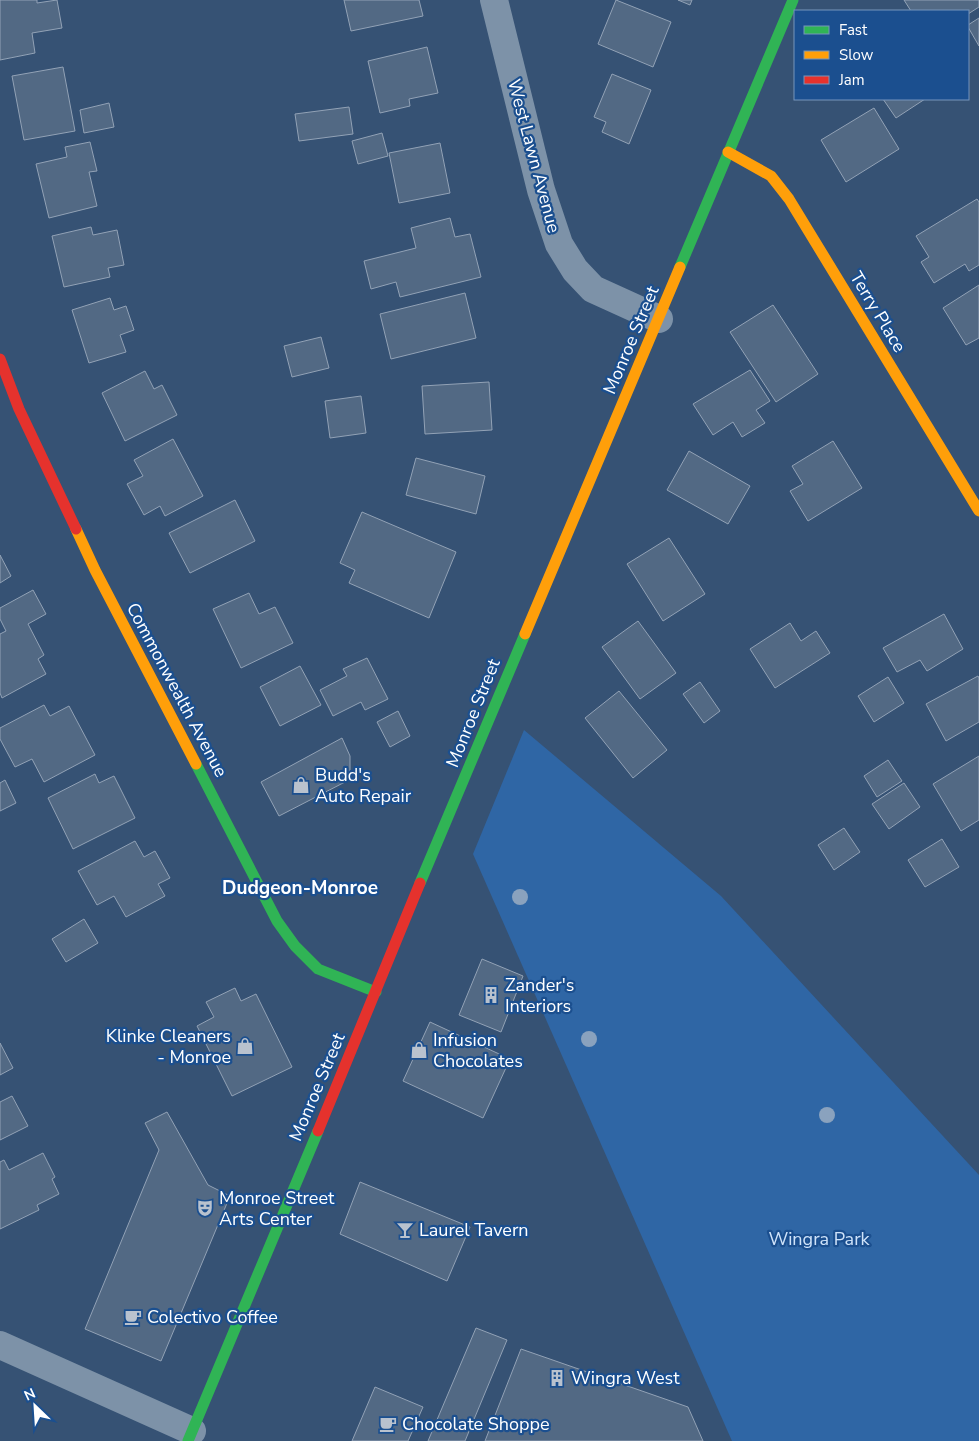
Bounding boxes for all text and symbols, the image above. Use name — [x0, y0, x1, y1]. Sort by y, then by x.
legend — [794, 10, 969, 100]
text: Fast — [839, 20, 868, 40]
text: Slow — [839, 45, 874, 65]
text: Jam — [838, 70, 865, 90]
street label: West Lawn Avenue — [502, 76, 566, 236]
street label: Terry Place — [844, 267, 912, 357]
street label: Monroe Street — [597, 282, 665, 398]
street label: Commonwealth Avenue — [121, 599, 233, 781]
street label: Monroe Street — [440, 654, 506, 771]
place label: Budd's Auto Repair — [315, 763, 412, 808]
shop icon: Budd's Auto Repair — [291, 775, 311, 795]
district label: Dudgeon-Monroe — [222, 875, 378, 901]
place label: Zander's Interiors — [505, 973, 574, 1018]
building icon: Zander's Interiors — [481, 985, 501, 1005]
place label: Klinke Cleaners - Monroe — [106, 1024, 231, 1069]
place label: Infusion Chocolates — [433, 1028, 523, 1073]
street label: Monroe Street — [283, 1029, 351, 1145]
shop icon: Klinke Cleaners - Monroe — [235, 1036, 255, 1056]
shop icon: Infusion Chocolates — [409, 1040, 429, 1060]
place label: Monroe Street Arts Center — [219, 1186, 335, 1231]
theatre icon: Monroe Street Arts Center — [195, 1198, 215, 1218]
place label: Laurel Tavern — [419, 1218, 529, 1242]
bar icon: Laurel Tavern — [395, 1220, 415, 1240]
park label: Wingra Park — [768, 1227, 871, 1251]
place label: Colectivo Coffee — [147, 1305, 278, 1329]
cafe icon: Colectivo Coffee — [123, 1307, 143, 1327]
place label: Wingra West — [571, 1366, 680, 1390]
building icon: Wingra West — [547, 1368, 567, 1388]
north arrow — [10, 1381, 60, 1431]
text: N — [21, 1384, 38, 1405]
place label: Chocolate Shoppe — [402, 1412, 550, 1436]
cafe icon: Chocolate Shoppe — [378, 1414, 398, 1434]

